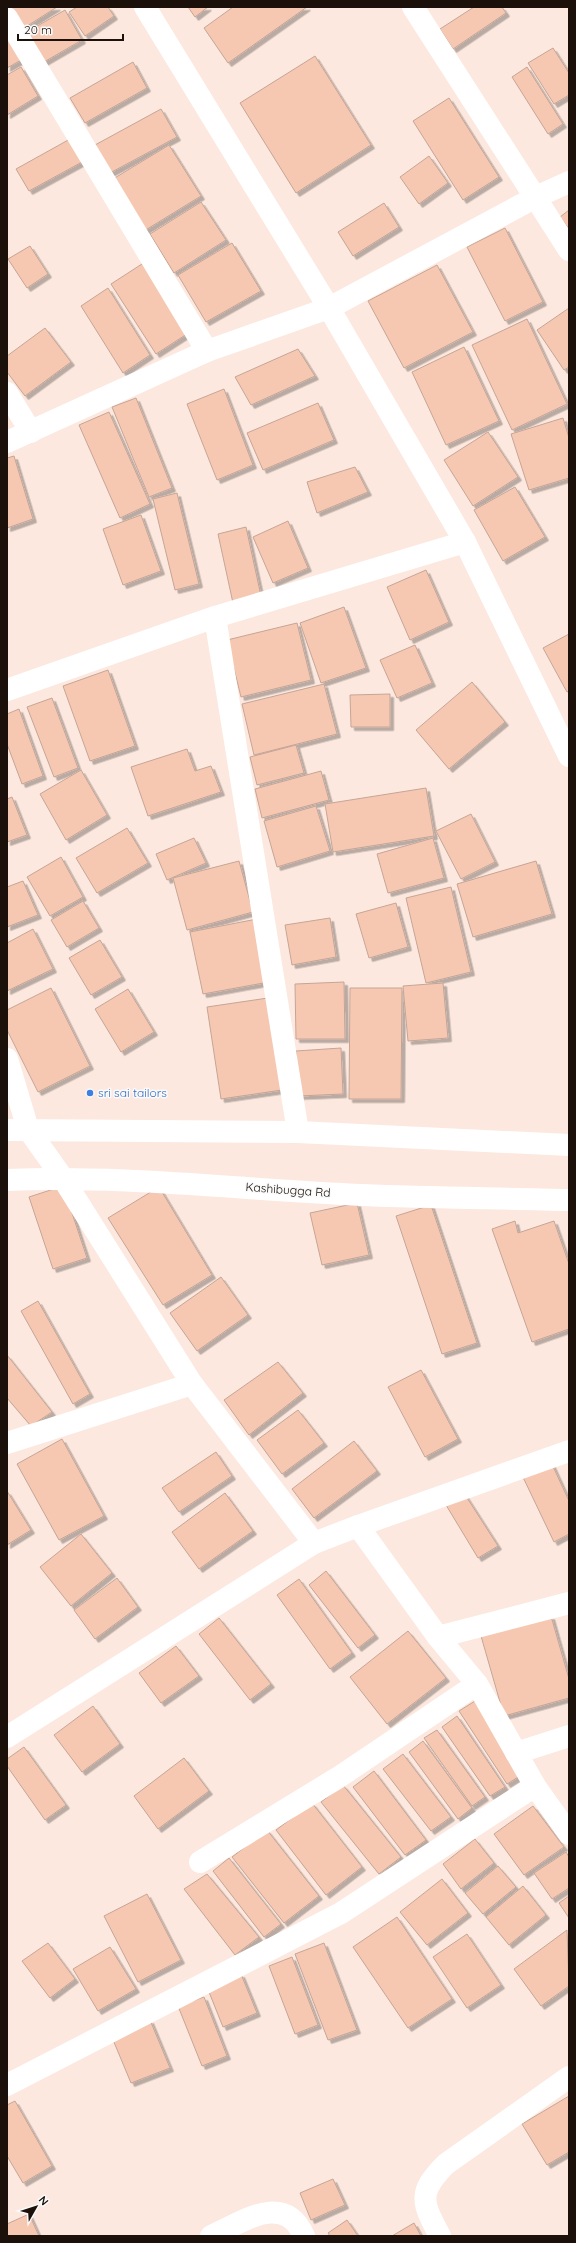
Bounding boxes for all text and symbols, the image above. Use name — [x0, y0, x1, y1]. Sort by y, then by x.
scale bar — [18, 16, 123, 42]
text: 20 m — [24, 22, 52, 37]
place label: sri sai tailors — [98, 1085, 167, 1100]
marker: sri sai tailors — [85, 1088, 95, 1098]
street label: Kashibugga Rd — [245, 1179, 331, 1200]
north arrow — [16, 2187, 56, 2227]
text: N — [36, 2193, 52, 2208]

